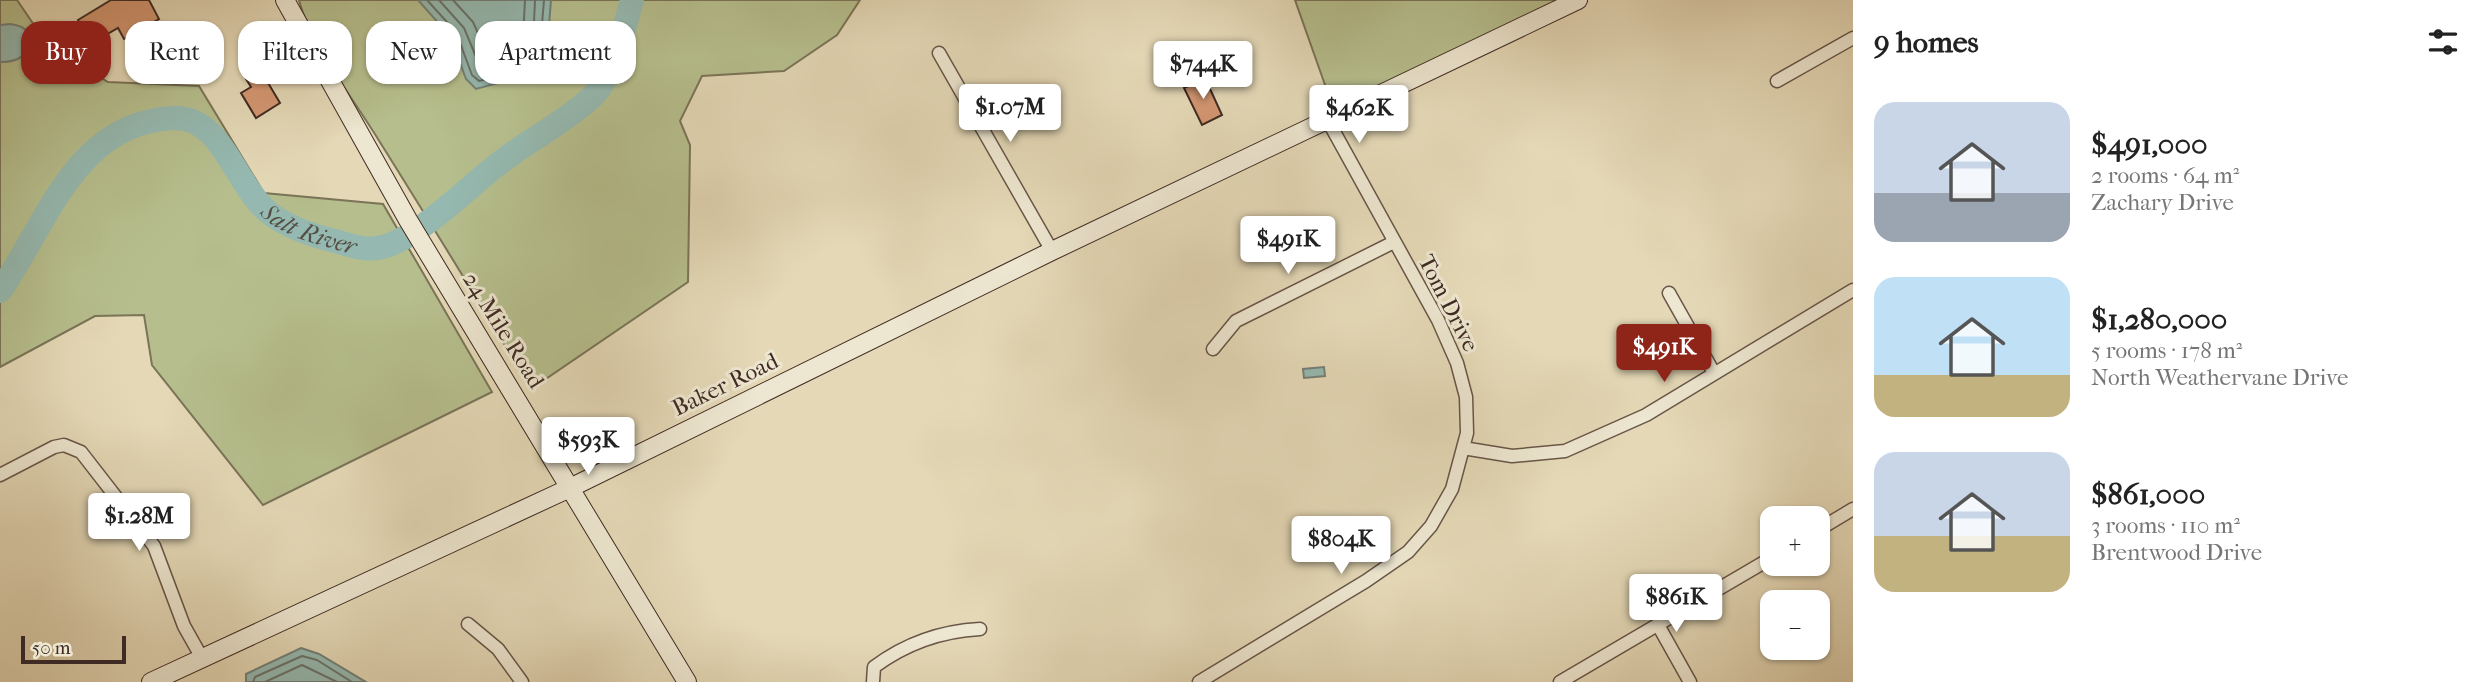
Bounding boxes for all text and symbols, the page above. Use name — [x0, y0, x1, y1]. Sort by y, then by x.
chip: Buy — [21, 21, 111, 84]
chip: Rent — [125, 21, 224, 84]
chip: Filters — [238, 21, 352, 84]
chip: New — [366, 21, 461, 84]
chip: Apartment — [475, 21, 636, 84]
icon: filters — [2424, 23, 2462, 61]
text: 9 homes — [1874, 25, 1979, 60]
pin: $744K — [1154, 42, 1252, 101]
text: $744K — [1169, 50, 1237, 77]
pin: $1.07M — [953, 85, 1067, 144]
pin: $462K — [1310, 86, 1408, 145]
text: $1.07M — [975, 93, 1045, 120]
text: $462K — [1325, 94, 1393, 121]
text: $491,000 — [2091, 127, 2208, 162]
icon: home — [1930, 130, 2014, 214]
text: 2 rooms · 64 m² — [2091, 162, 2239, 189]
text: Zachary Drive — [2091, 189, 2234, 216]
water label: Salt River — [254, 197, 362, 261]
pin: $491K — [1239, 216, 1337, 276]
text: $491K — [1256, 225, 1320, 252]
street label: Tom Drive — [1413, 250, 1484, 356]
street label: 24 Mile Road — [457, 267, 550, 394]
text: $1,280,000 — [2091, 302, 2227, 337]
icon: home — [1930, 305, 2014, 389]
pin: $491K — [1615, 324, 1713, 384]
text: $491K — [1632, 333, 1696, 360]
text: 5 rooms · 178 m² — [2091, 337, 2242, 364]
street label: Baker Road — [668, 347, 783, 422]
text: North Weathervane Drive — [2091, 364, 2348, 391]
pin: $593K — [539, 418, 637, 477]
text: $593K — [558, 426, 618, 453]
text: $861,000 — [2091, 477, 2205, 512]
icon: home — [1930, 480, 2014, 564]
pin: $1.28M — [82, 494, 196, 553]
text: $1.28M — [104, 502, 174, 529]
map controls — [1760, 506, 1830, 660]
button: + — [1760, 506, 1830, 576]
text: 3 rooms · 110 m² — [2091, 512, 2240, 539]
pin: $804K — [1292, 516, 1390, 576]
text: $804K — [1308, 525, 1374, 552]
text: Brentwood Drive — [2091, 539, 2262, 566]
pin: $861K — [1627, 574, 1725, 634]
text: $861K — [1645, 583, 1707, 610]
button: − — [1760, 590, 1830, 660]
scale bar — [21, 633, 126, 665]
text: 50 m — [32, 637, 71, 659]

